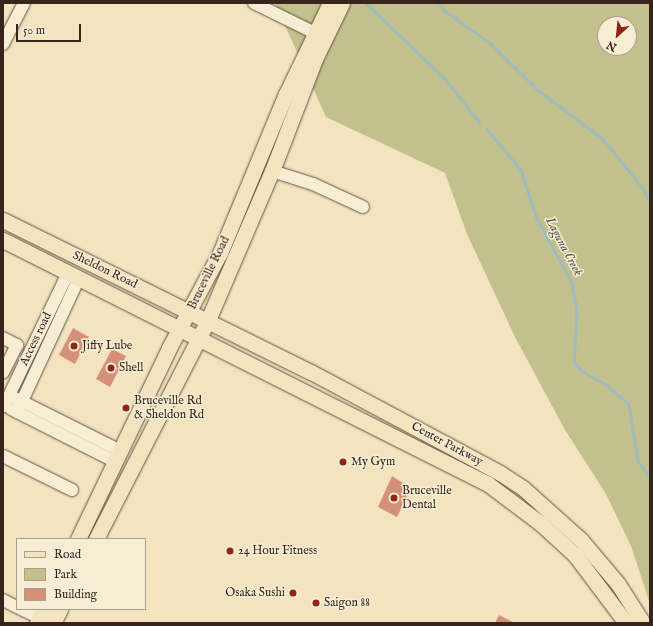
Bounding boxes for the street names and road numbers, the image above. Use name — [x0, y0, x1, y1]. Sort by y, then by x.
street label: Bruceville Road — [185, 234, 233, 312]
street label: Sheldon Road — [70, 248, 140, 292]
street label: Access road — [17, 310, 55, 368]
street label: Center Parkway — [409, 419, 485, 469]

